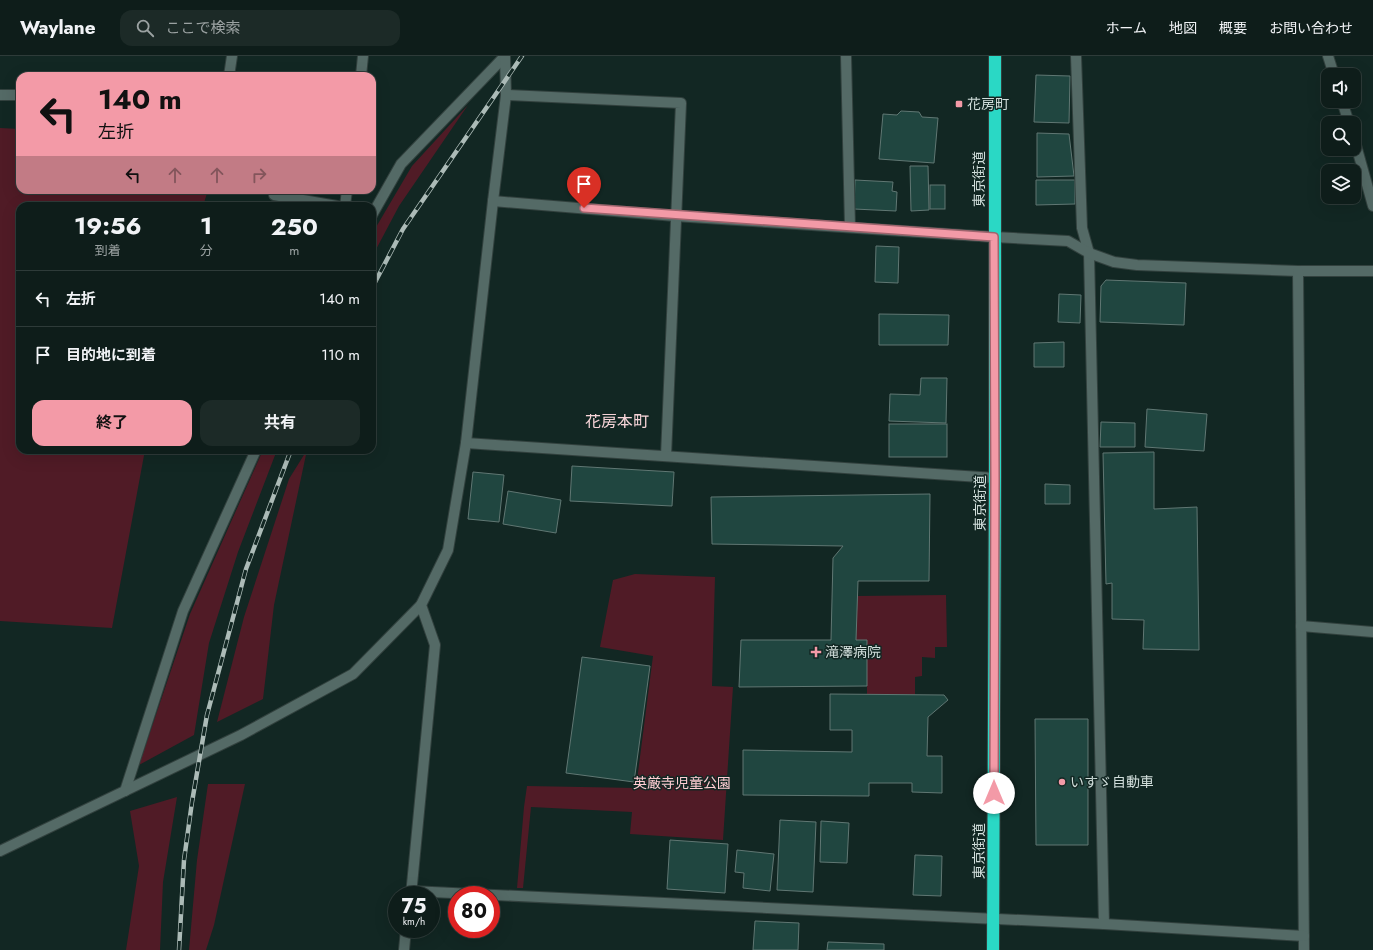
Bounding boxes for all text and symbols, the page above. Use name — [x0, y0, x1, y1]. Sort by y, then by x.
search box — [120, 10, 400, 46]
text: Waylane — [20, 14, 96, 41]
icon: search — [134, 17, 156, 39]
text: ここで検索 — [166, 17, 241, 39]
text: ホーム — [1105, 18, 1147, 38]
text: 地図 — [1169, 18, 1197, 38]
text: 概要 — [1219, 18, 1247, 38]
text: お問い合わせ — [1269, 18, 1353, 38]
map controls — [1321, 68, 1361, 204]
button: sound — [1321, 68, 1361, 108]
text: 140 m — [98, 79, 182, 120]
icon: left — [32, 88, 84, 140]
place label: 花房町 — [967, 94, 1009, 114]
marker: 花房町 — [954, 99, 964, 109]
button: search — [1321, 116, 1361, 156]
text: 左折 — [98, 119, 134, 145]
street label: 東京街道 — [969, 151, 989, 207]
icon: left — [122, 164, 144, 186]
icon: ahead — [164, 164, 186, 186]
icon: ahead — [206, 164, 228, 186]
icon: right — [248, 164, 270, 186]
button: layers — [1321, 164, 1361, 204]
pin — [567, 167, 601, 208]
icon: arrive — [573, 173, 595, 195]
text: 19:56 — [74, 208, 142, 243]
text: 1 — [200, 208, 212, 243]
text: 250 — [271, 209, 318, 244]
text: 到着 — [95, 241, 121, 260]
text: 分 — [200, 241, 213, 260]
text: m — [289, 241, 299, 260]
icon: left — [32, 288, 54, 310]
text: 左折 — [66, 288, 96, 310]
text: 140 m — [319, 288, 360, 310]
icon: arrive — [32, 344, 54, 366]
text: 目的地に到着 — [66, 344, 156, 366]
text: 110 m — [321, 344, 360, 366]
button: 終了 — [32, 400, 192, 446]
button: 共有 — [200, 400, 360, 446]
district label: 花房本町 — [585, 410, 649, 433]
street label: 東京街道 — [970, 475, 990, 531]
place label: 滝澤病院 — [825, 642, 881, 662]
marker: 滝澤病院 — [810, 646, 822, 658]
position arrow — [973, 772, 1015, 814]
place label: いすゞ自動車 — [1070, 772, 1154, 792]
park label: 英厳寺児童公園 — [633, 773, 731, 793]
marker: いすゞ自動車 — [1057, 777, 1067, 787]
street label: 東京街道 — [969, 823, 989, 879]
speed limit sign: 80 — [448, 886, 500, 938]
text: 75 — [402, 892, 426, 921]
text: km/h — [403, 914, 425, 929]

